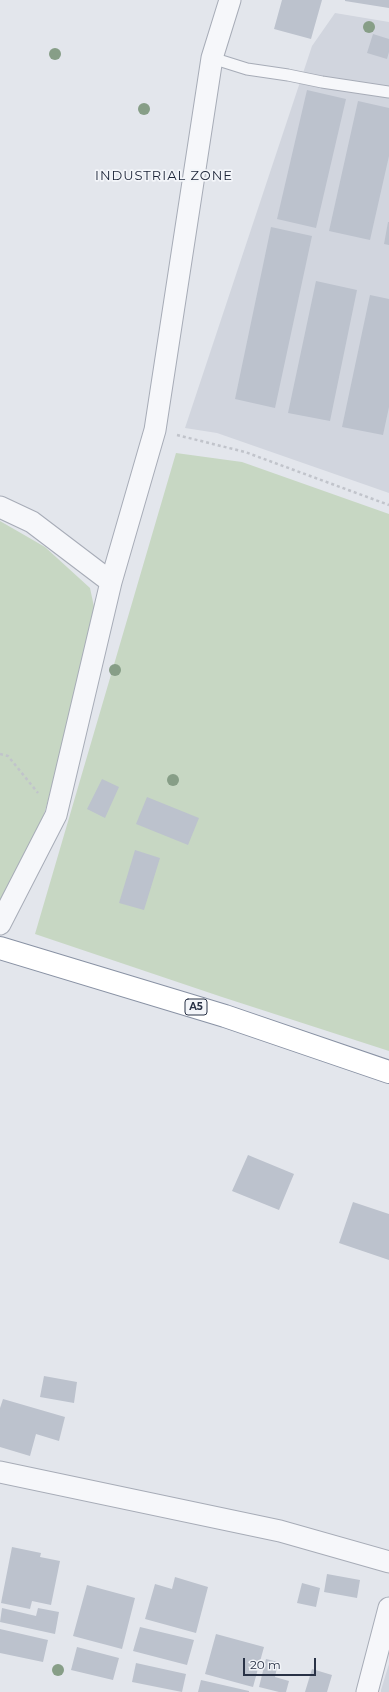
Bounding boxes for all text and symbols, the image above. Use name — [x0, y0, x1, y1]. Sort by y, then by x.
district label: INDUSTRIAL ZONE — [95, 168, 233, 184]
road number: A5 — [185, 999, 207, 1015]
scale bar — [245, 1650, 318, 1676]
text: 20 m — [250, 1657, 281, 1672]

